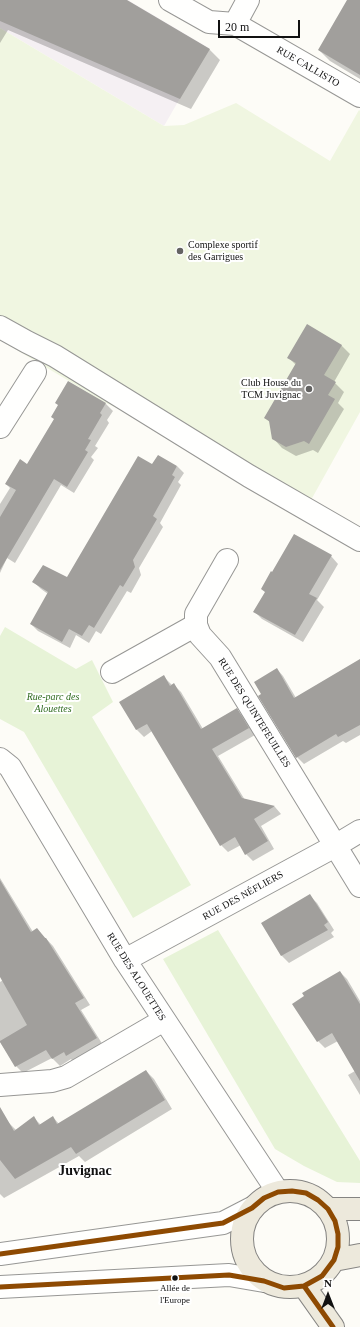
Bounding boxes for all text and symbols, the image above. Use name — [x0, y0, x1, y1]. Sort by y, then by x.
scale bar — [220, 12, 302, 38]
text: 20 m — [225, 20, 249, 34]
street label: RUE CALLISTO — [274, 44, 342, 90]
place label: Complexe sportif des Garrigues — [188, 239, 258, 262]
marker: Complexe sportif des Garrigues — [175, 246, 185, 256]
place label: Club House du TCM Juvignac — [241, 377, 301, 400]
marker: Club House du TCM Juvignac — [304, 384, 314, 394]
street label: RUE DES QUINTEFEUILLES — [215, 656, 293, 770]
park label: Rue-parc des Alouettes — [27, 691, 79, 714]
street label: RUE DES NÉFLIERS — [200, 869, 286, 923]
street label: RUE DES ALOUETTES — [104, 931, 168, 1023]
district label: Juvignac — [58, 1163, 112, 1179]
marker: Allée de l'Europe — [170, 1273, 180, 1283]
north arrow — [308, 1275, 348, 1315]
text: N — [324, 1277, 332, 1289]
place label: Allée de l'Europe — [160, 1284, 190, 1305]

